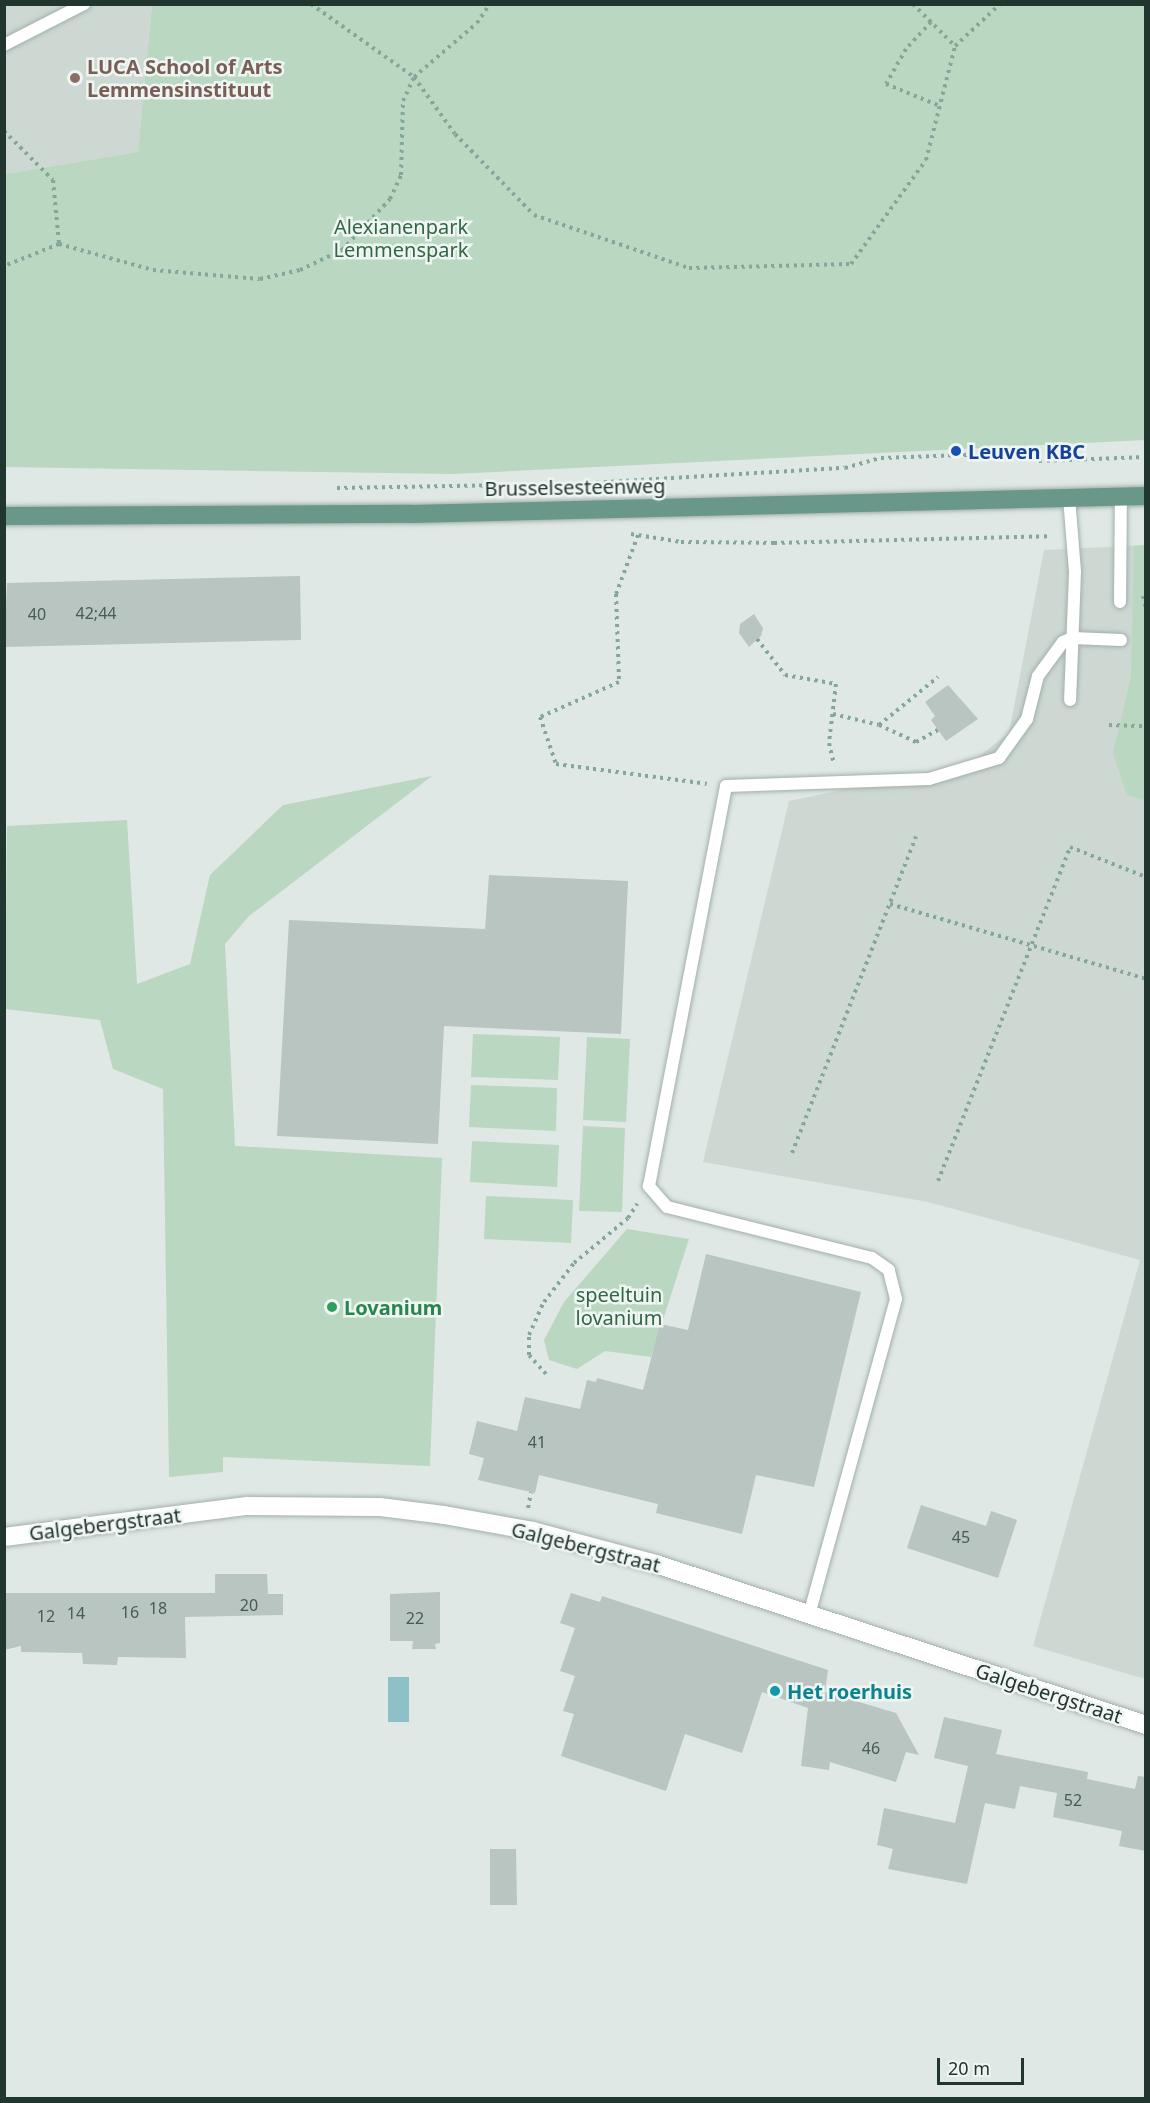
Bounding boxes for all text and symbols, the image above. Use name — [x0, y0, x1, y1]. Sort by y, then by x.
place label: LUCA School of Arts Lemmensinstituut — [87, 54, 282, 101]
marker: LUCA School of Arts Lemmensinstituut — [68, 71, 82, 85]
park label: Alexianenpark Lemmenspark — [334, 215, 468, 262]
place label: Leuven KBC — [968, 439, 1085, 463]
marker: Leuven KBC — [949, 444, 963, 458]
street label: Brusselsesteenweg — [484, 473, 666, 501]
house number: 42;44 — [76, 603, 116, 623]
house number: 40 — [28, 604, 46, 624]
park label: speeltuin lovanium — [576, 1283, 662, 1330]
place label: Lovanium — [344, 1295, 442, 1319]
marker: Lovanium — [325, 1300, 339, 1314]
house number: 41 — [528, 1432, 546, 1452]
street label: Galgebergstraat — [28, 1503, 182, 1545]
street label: Galgebergstraat — [509, 1517, 663, 1577]
house number: 45 — [952, 1527, 970, 1547]
house number: 20 — [240, 1595, 258, 1615]
house number: 18 — [149, 1598, 167, 1618]
house number: 16 — [121, 1602, 139, 1622]
house number: 14 — [67, 1603, 85, 1623]
house number: 12 — [37, 1606, 55, 1626]
house number: 22 — [406, 1608, 424, 1628]
street label: Galgebergstraat — [973, 1658, 1125, 1728]
place label: Het roerhuis — [787, 1679, 912, 1703]
marker: Het roerhuis — [768, 1684, 782, 1698]
house number: 46 — [862, 1738, 880, 1758]
house number: 52 — [1064, 1790, 1082, 1810]
scale bar — [940, 2046, 1027, 2084]
text: 20 m — [948, 2056, 990, 2080]

